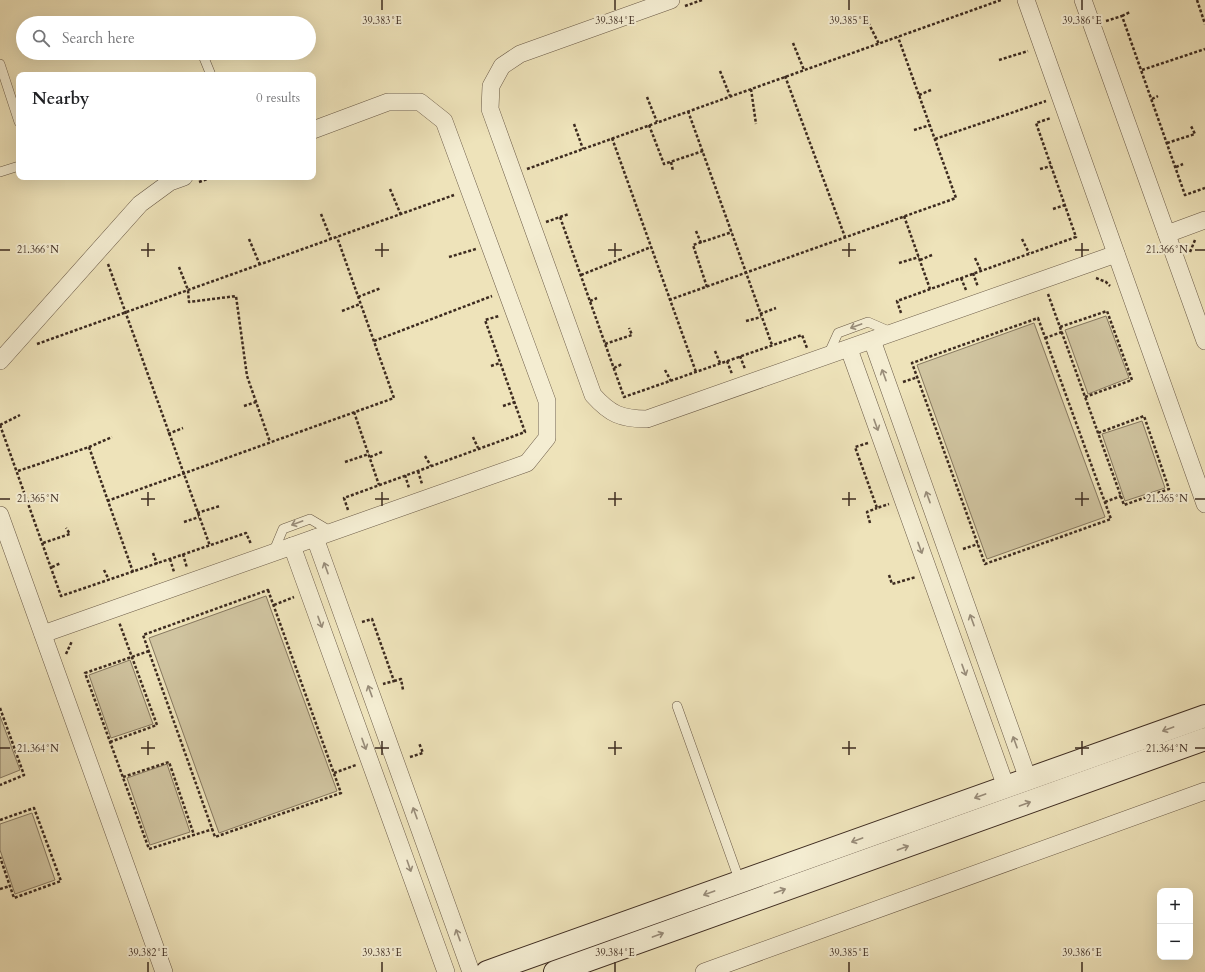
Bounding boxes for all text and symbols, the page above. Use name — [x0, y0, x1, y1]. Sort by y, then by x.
text: 39.383°E — [362, 14, 402, 28]
text: 39.384°E — [595, 14, 635, 28]
text: 39.385°E — [829, 14, 869, 28]
text: 39.386°E — [1062, 14, 1102, 28]
search box — [16, 16, 316, 60]
icon: search — [30, 27, 52, 49]
text: Search here — [62, 28, 135, 48]
text: Nearby — [32, 87, 89, 110]
text: 0 results — [256, 89, 300, 107]
text: 21.366°N — [17, 243, 59, 257]
text: 21.366°N — [1146, 243, 1188, 257]
one-way arrow — [851, 323, 863, 331]
one-way arrow — [880, 369, 888, 381]
one-way arrow — [873, 419, 880, 432]
one-way arrow — [924, 491, 931, 504]
text: 21.365°N — [17, 492, 59, 506]
text: 21.365°N — [1146, 492, 1188, 506]
one-way arrow — [292, 520, 304, 528]
one-way arrow — [916, 541, 924, 553]
one-way arrow — [321, 563, 329, 575]
one-way arrow — [967, 614, 975, 626]
one-way arrow — [316, 616, 324, 628]
one-way arrow — [960, 663, 968, 675]
one-way arrow — [366, 685, 374, 697]
one-way arrow — [1162, 726, 1175, 733]
one-way arrow — [1011, 737, 1019, 749]
one-way arrow — [361, 738, 368, 751]
text: 21.364°N — [17, 742, 59, 756]
text: 21.364°N — [1146, 742, 1188, 756]
one-way arrow — [974, 793, 986, 801]
one-way arrow — [1019, 799, 1031, 807]
one-way arrow — [410, 807, 418, 819]
one-way arrow — [851, 837, 864, 844]
one-way arrow — [896, 843, 908, 851]
one-way arrow — [405, 860, 413, 872]
one-way arrow — [774, 887, 786, 895]
map controls — [1157, 888, 1193, 960]
button: + — [1157, 888, 1193, 924]
one-way arrow — [702, 890, 715, 897]
button: − — [1157, 924, 1193, 960]
one-way arrow — [454, 930, 462, 942]
one-way arrow — [652, 931, 664, 939]
text: 39.382°E — [128, 946, 168, 960]
text: 39.383°E — [362, 946, 402, 960]
text: 39.384°E — [595, 946, 635, 960]
text: 39.385°E — [829, 946, 869, 960]
text: 39.386°E — [1062, 946, 1102, 960]

